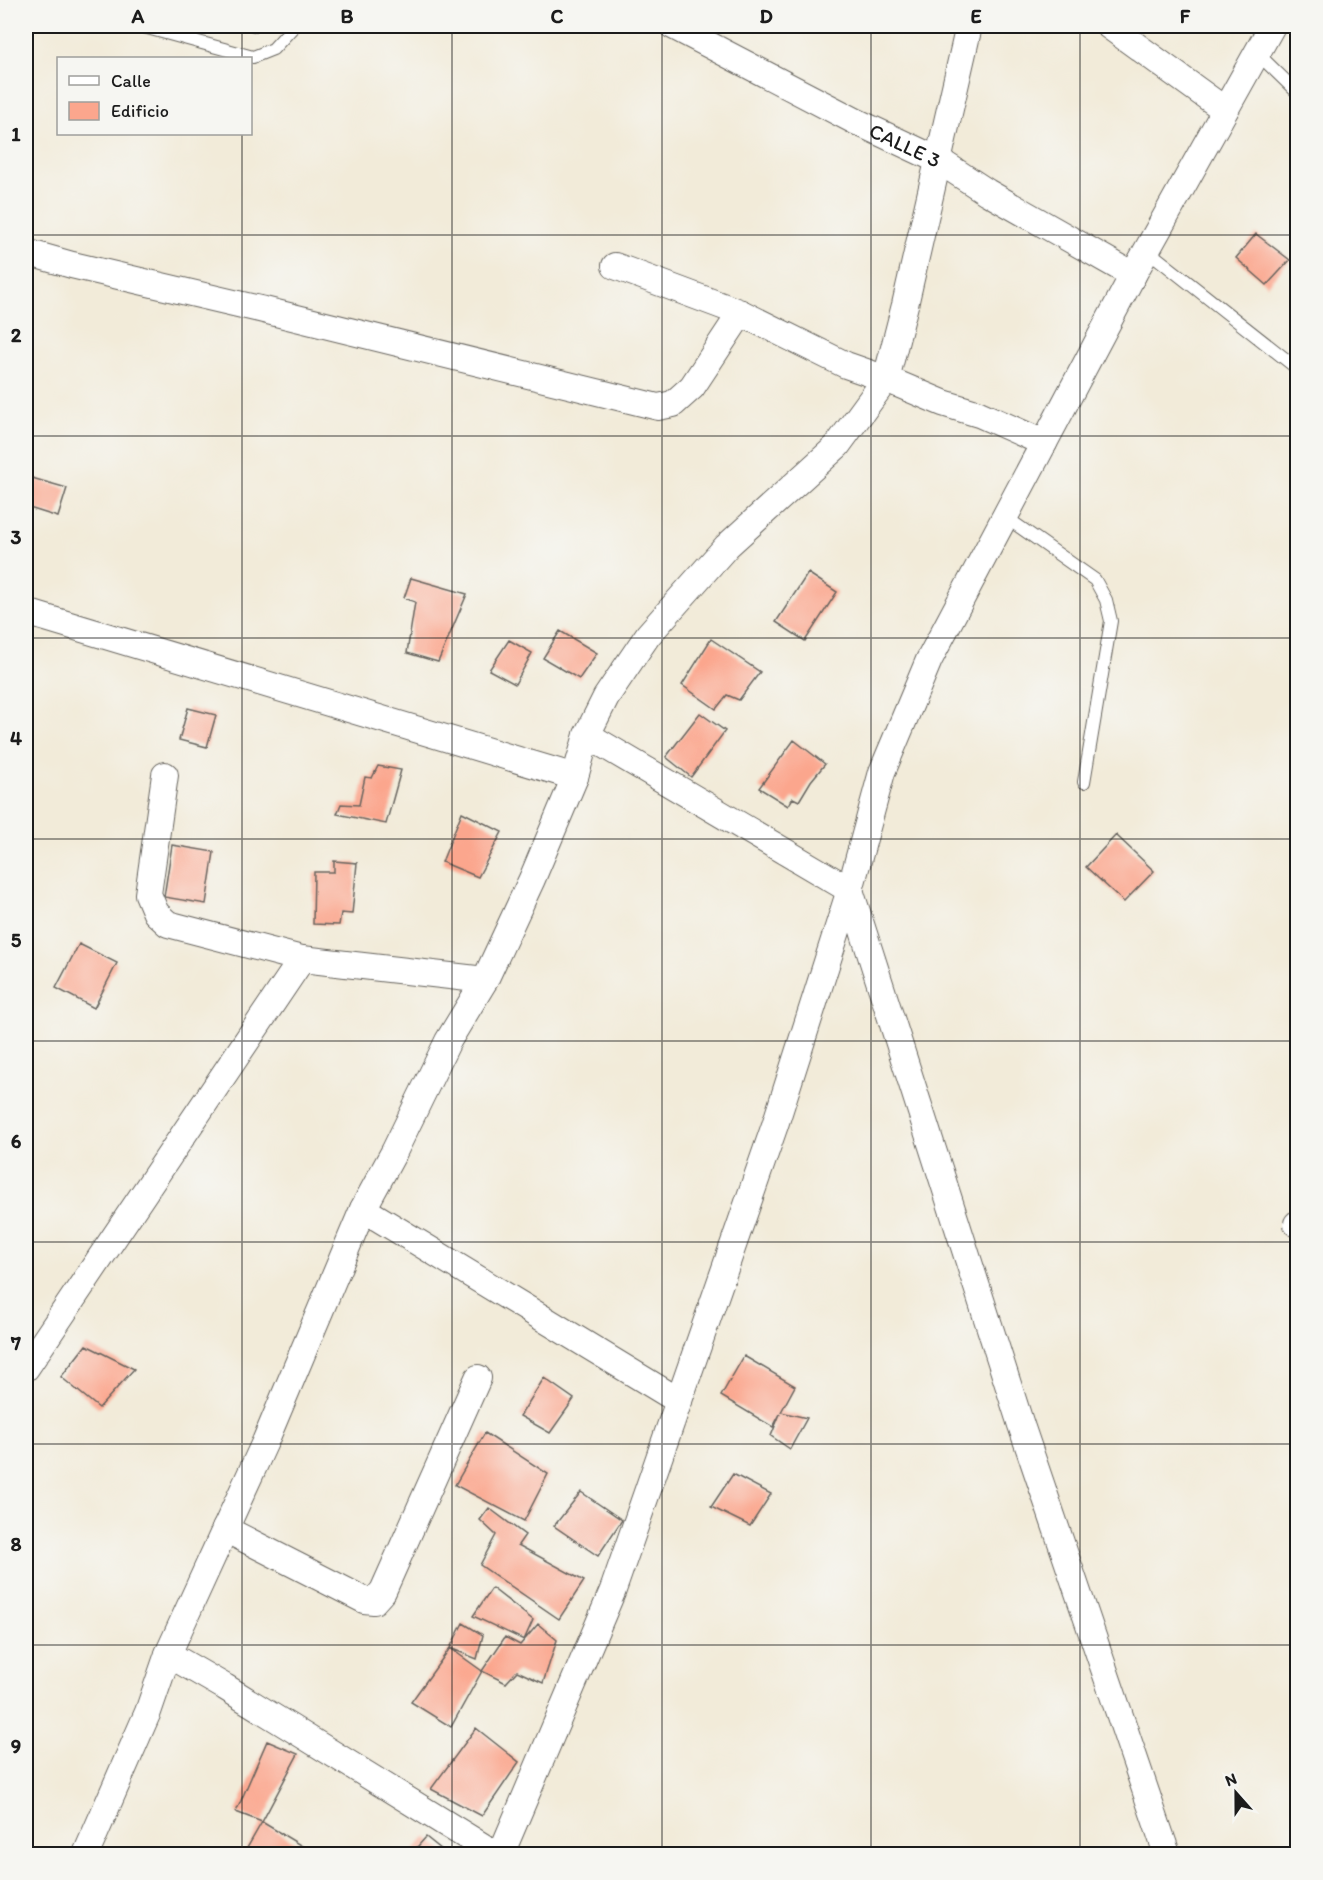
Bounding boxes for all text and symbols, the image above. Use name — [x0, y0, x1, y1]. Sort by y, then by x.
text: A — [131, 4, 145, 28]
text: B — [341, 4, 354, 28]
text: C — [551, 4, 564, 28]
text: D — [759, 4, 773, 28]
text: E — [970, 4, 982, 28]
text: F — [1180, 4, 1191, 28]
legend — [57, 57, 252, 135]
text: Calle — [111, 70, 151, 92]
text: Edificio — [111, 100, 169, 122]
street label: CALLE 3 — [866, 117, 945, 172]
text: 1 — [11, 122, 21, 146]
text: 2 — [11, 323, 22, 347]
text: 3 — [11, 525, 22, 549]
text: 4 — [10, 726, 22, 750]
text: 5 — [11, 928, 22, 952]
text: 6 — [11, 1129, 22, 1153]
text: 7 — [10, 1331, 21, 1355]
text: 8 — [11, 1532, 22, 1556]
text: 9 — [11, 1734, 21, 1758]
north arrow — [1206, 1763, 1266, 1823]
text: N — [1222, 1769, 1239, 1790]

